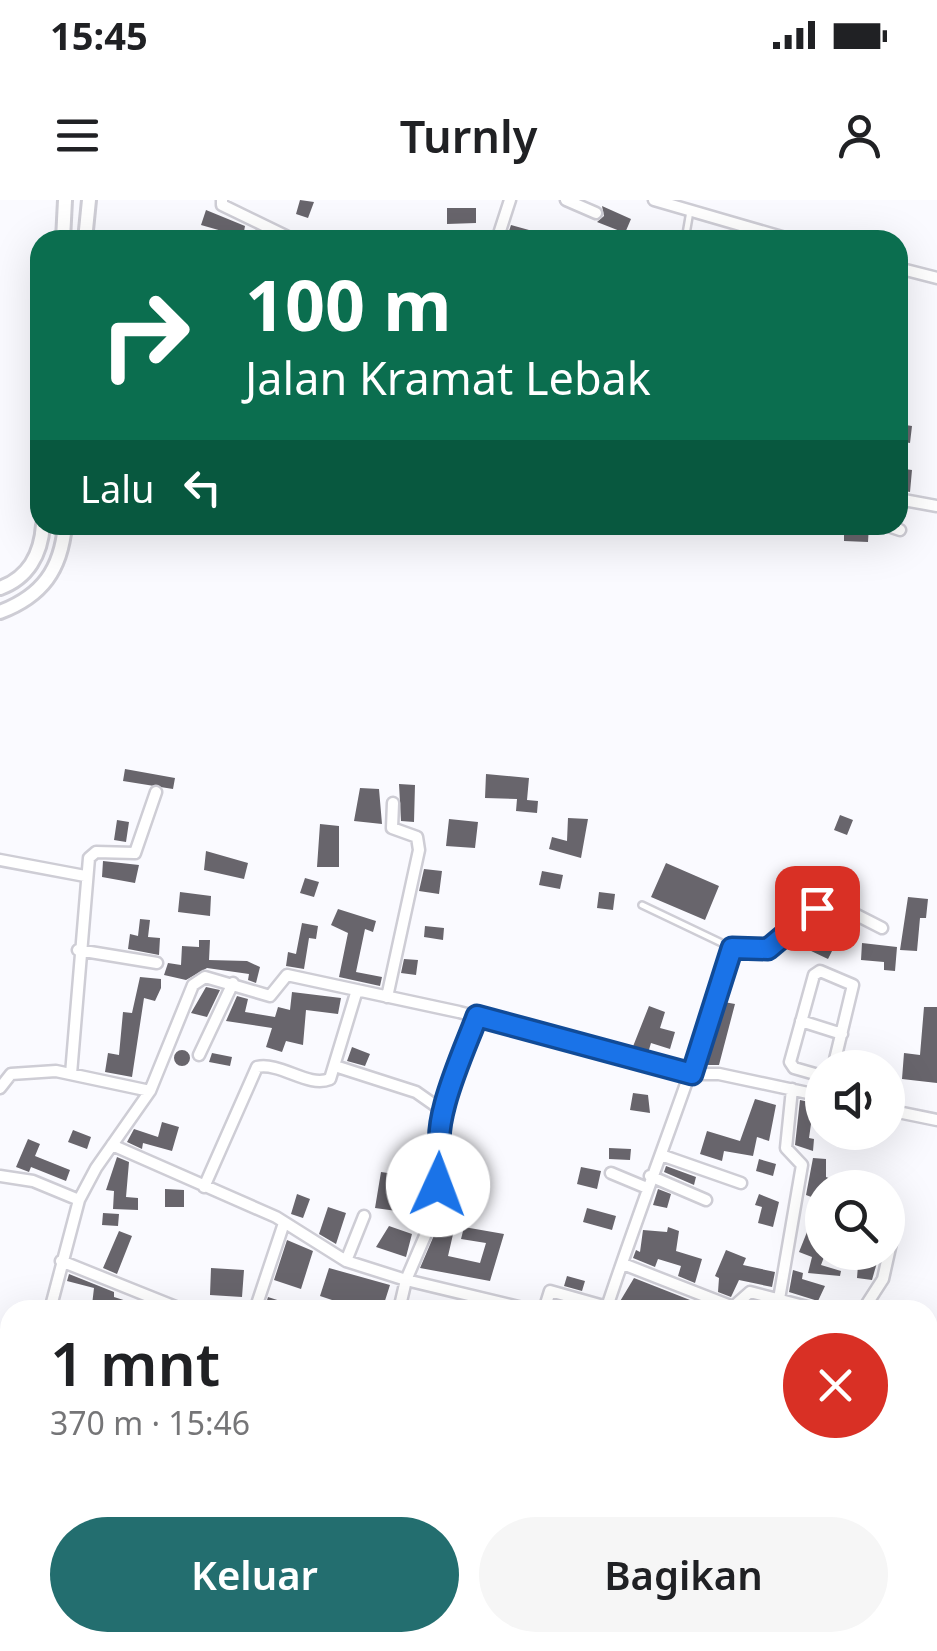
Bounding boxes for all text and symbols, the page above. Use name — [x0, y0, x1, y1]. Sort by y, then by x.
text: 15:45 — [50, 9, 148, 61]
text: Turnly — [400, 105, 537, 166]
icon: menu — [50, 108, 105, 163]
icon: person — [832, 108, 887, 163]
text: 100 m — [245, 256, 452, 352]
icon: right — [80, 270, 210, 400]
text: Jalan Kramat Lebak — [245, 347, 651, 408]
icon: left — [175, 460, 230, 515]
text: Lalu — [80, 462, 155, 514]
pin — [775, 866, 860, 951]
icon: arrive — [790, 881, 845, 936]
map controls — [805, 1050, 905, 1270]
button: sound — [805, 1050, 905, 1150]
position arrow — [386, 1133, 490, 1237]
button: search — [805, 1170, 905, 1270]
text: 1 mnt — [50, 1322, 220, 1404]
button: close — [783, 1333, 888, 1438]
text: 370 m · 15:46 — [50, 1401, 250, 1444]
button: Keluar — [50, 1517, 459, 1632]
button: Bagikan — [479, 1517, 888, 1632]

